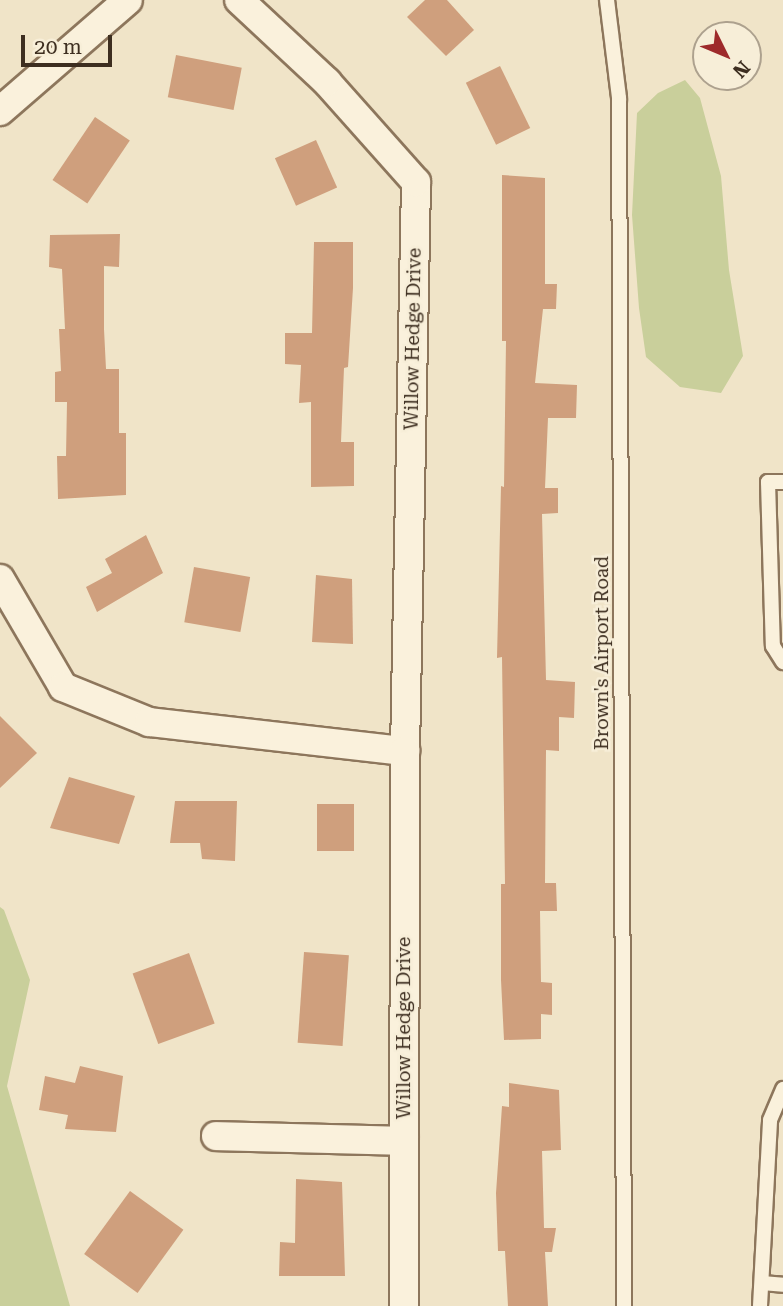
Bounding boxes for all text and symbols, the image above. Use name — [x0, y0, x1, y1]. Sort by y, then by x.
scale bar — [24, 21, 116, 65]
north arrow — [692, 21, 762, 91]
text: 20 m — [34, 35, 82, 59]
text: N — [728, 56, 755, 82]
street label: Willow Hedge Drive — [400, 248, 426, 430]
street label: Brown's Airport Road — [591, 556, 613, 750]
street label: Willow Hedge Drive — [393, 937, 415, 1119]

